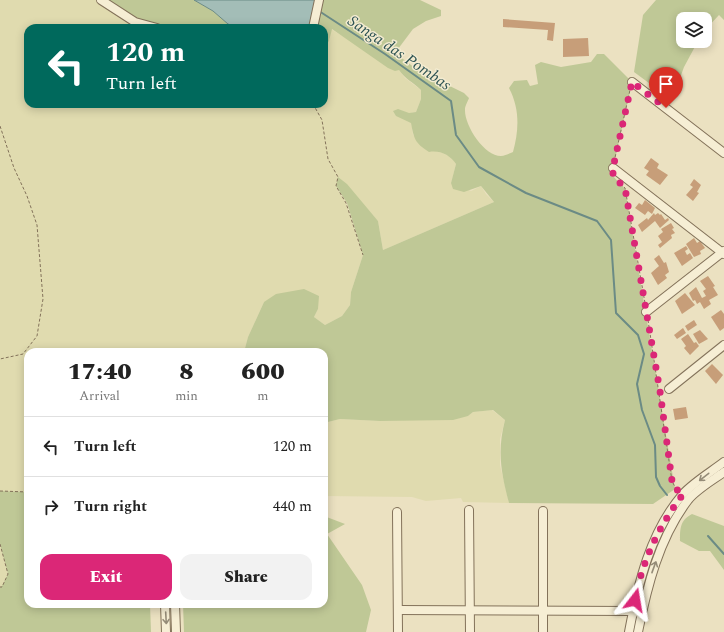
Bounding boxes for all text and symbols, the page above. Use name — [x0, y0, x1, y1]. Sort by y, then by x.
water label: Sanga das Pombas — [343, 9, 456, 97]
map controls — [676, 12, 712, 48]
button: layers — [676, 12, 712, 48]
text: 120 m — [106, 31, 185, 74]
icon: left — [40, 40, 92, 92]
pin — [649, 67, 683, 108]
text: Turn left — [106, 70, 177, 97]
icon: arrive — [655, 73, 677, 95]
text: 17:40 — [67, 354, 132, 390]
text: 8 — [179, 354, 194, 390]
text: 600 — [241, 354, 285, 390]
text: Arrival — [79, 386, 120, 406]
text: min — [175, 386, 198, 406]
text: m — [257, 386, 269, 406]
text: Turn left — [74, 435, 136, 458]
text: 120 m — [273, 435, 312, 458]
icon: left — [40, 436, 62, 458]
one-way arrow — [699, 473, 710, 482]
text: Turn right — [74, 495, 147, 518]
text: 440 m — [273, 495, 312, 518]
icon: right — [40, 496, 62, 518]
button: Exit — [40, 554, 172, 600]
button: Share — [180, 554, 312, 600]
one-way arrow — [651, 562, 659, 574]
position arrow — [614, 579, 656, 621]
one-way arrow — [162, 611, 170, 624]

